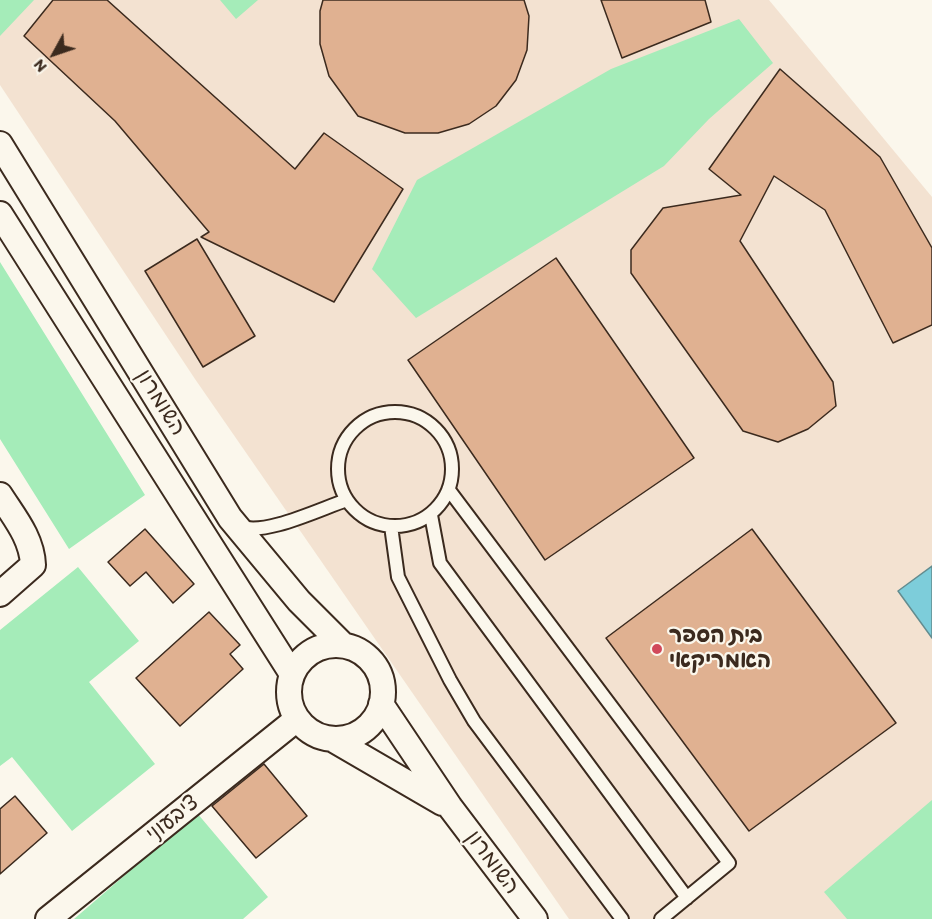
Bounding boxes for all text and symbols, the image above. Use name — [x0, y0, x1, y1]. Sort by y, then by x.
north arrow — [24, 24, 84, 84]
text: N — [29, 56, 51, 76]
street label: השומרון — [129, 365, 191, 441]
place label: בית הספר האמריקאי — [669, 623, 771, 674]
marker: בית הספר האמריקאי — [650, 642, 664, 656]
street label: ציבעוני — [141, 790, 205, 848]
street label: השומרון — [459, 826, 525, 900]

